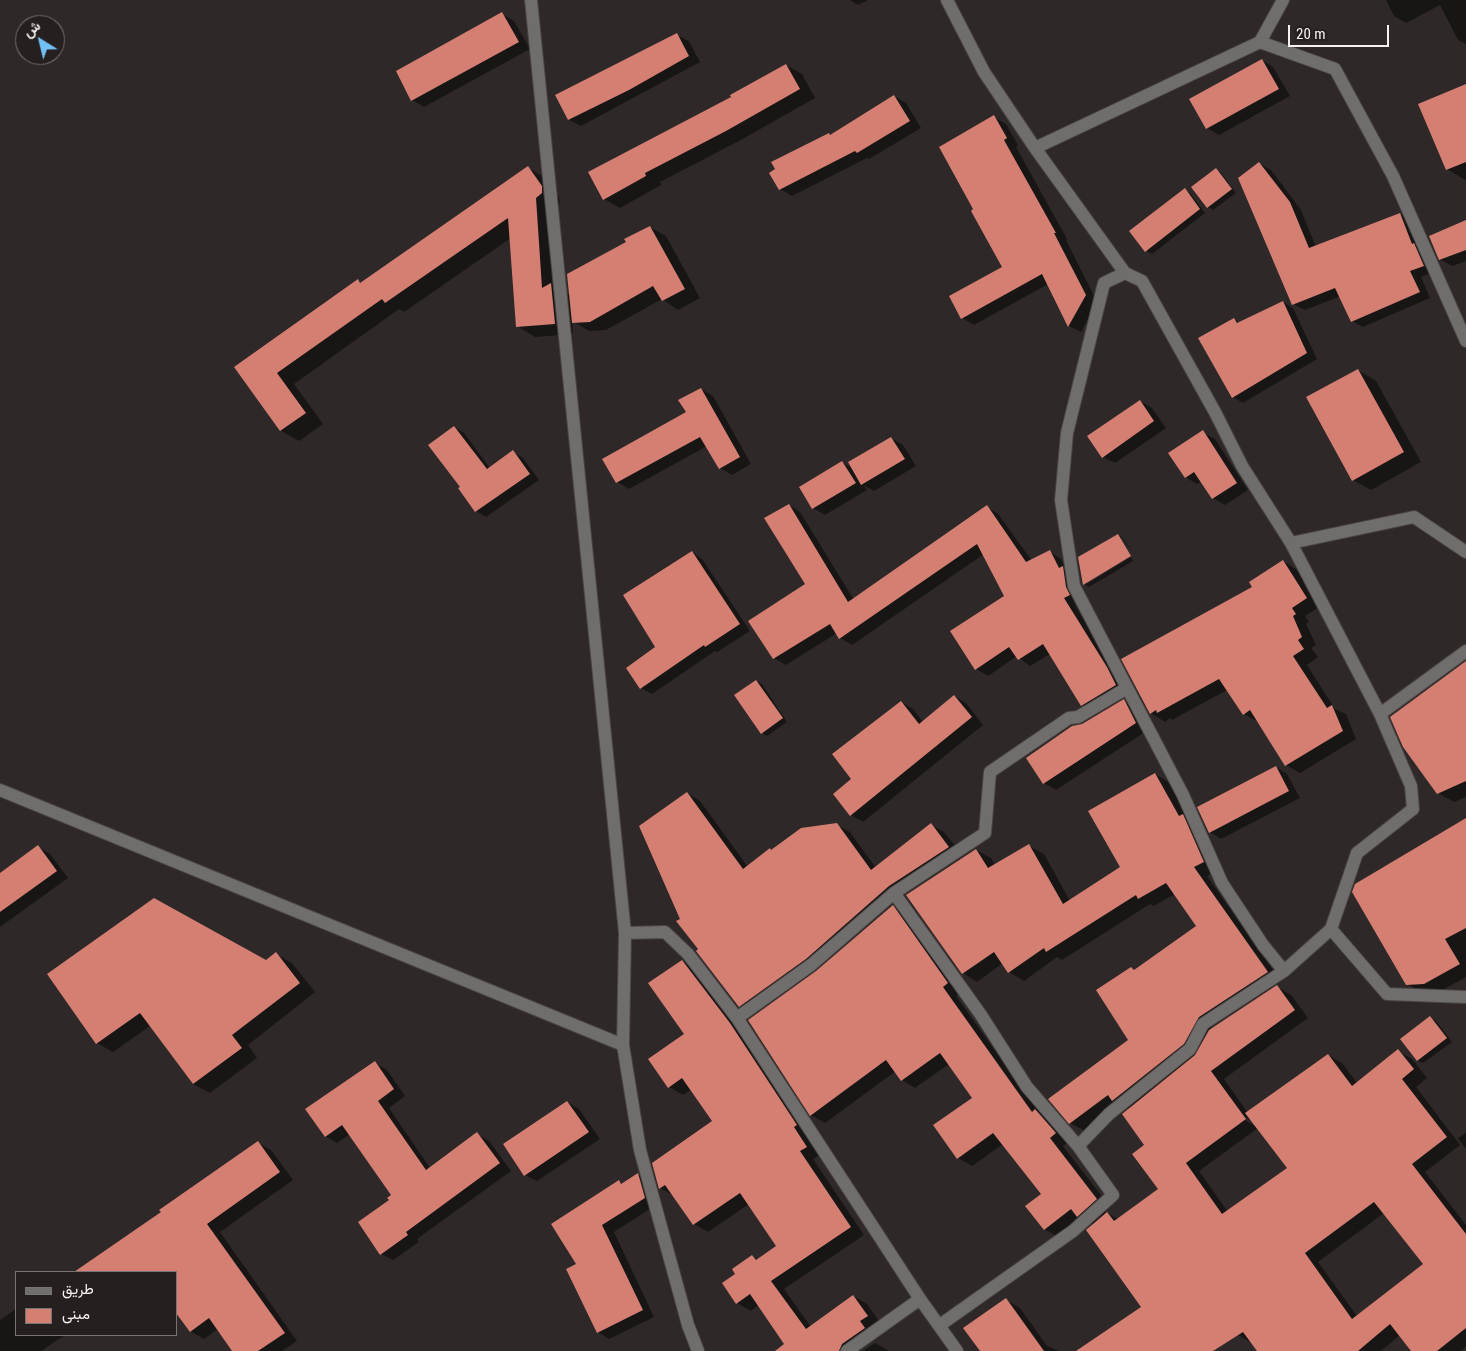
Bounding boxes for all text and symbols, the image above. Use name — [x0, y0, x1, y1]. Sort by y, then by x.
north arrow — [15, 15, 65, 65]
scale bar — [1291, 15, 1392, 47]
text: ش — [20, 17, 43, 40]
text: 20 m — [1296, 25, 1326, 43]
legend — [15, 1271, 178, 1336]
text: طريق — [62, 1280, 94, 1298]
text: مبنى — [62, 1305, 90, 1323]

